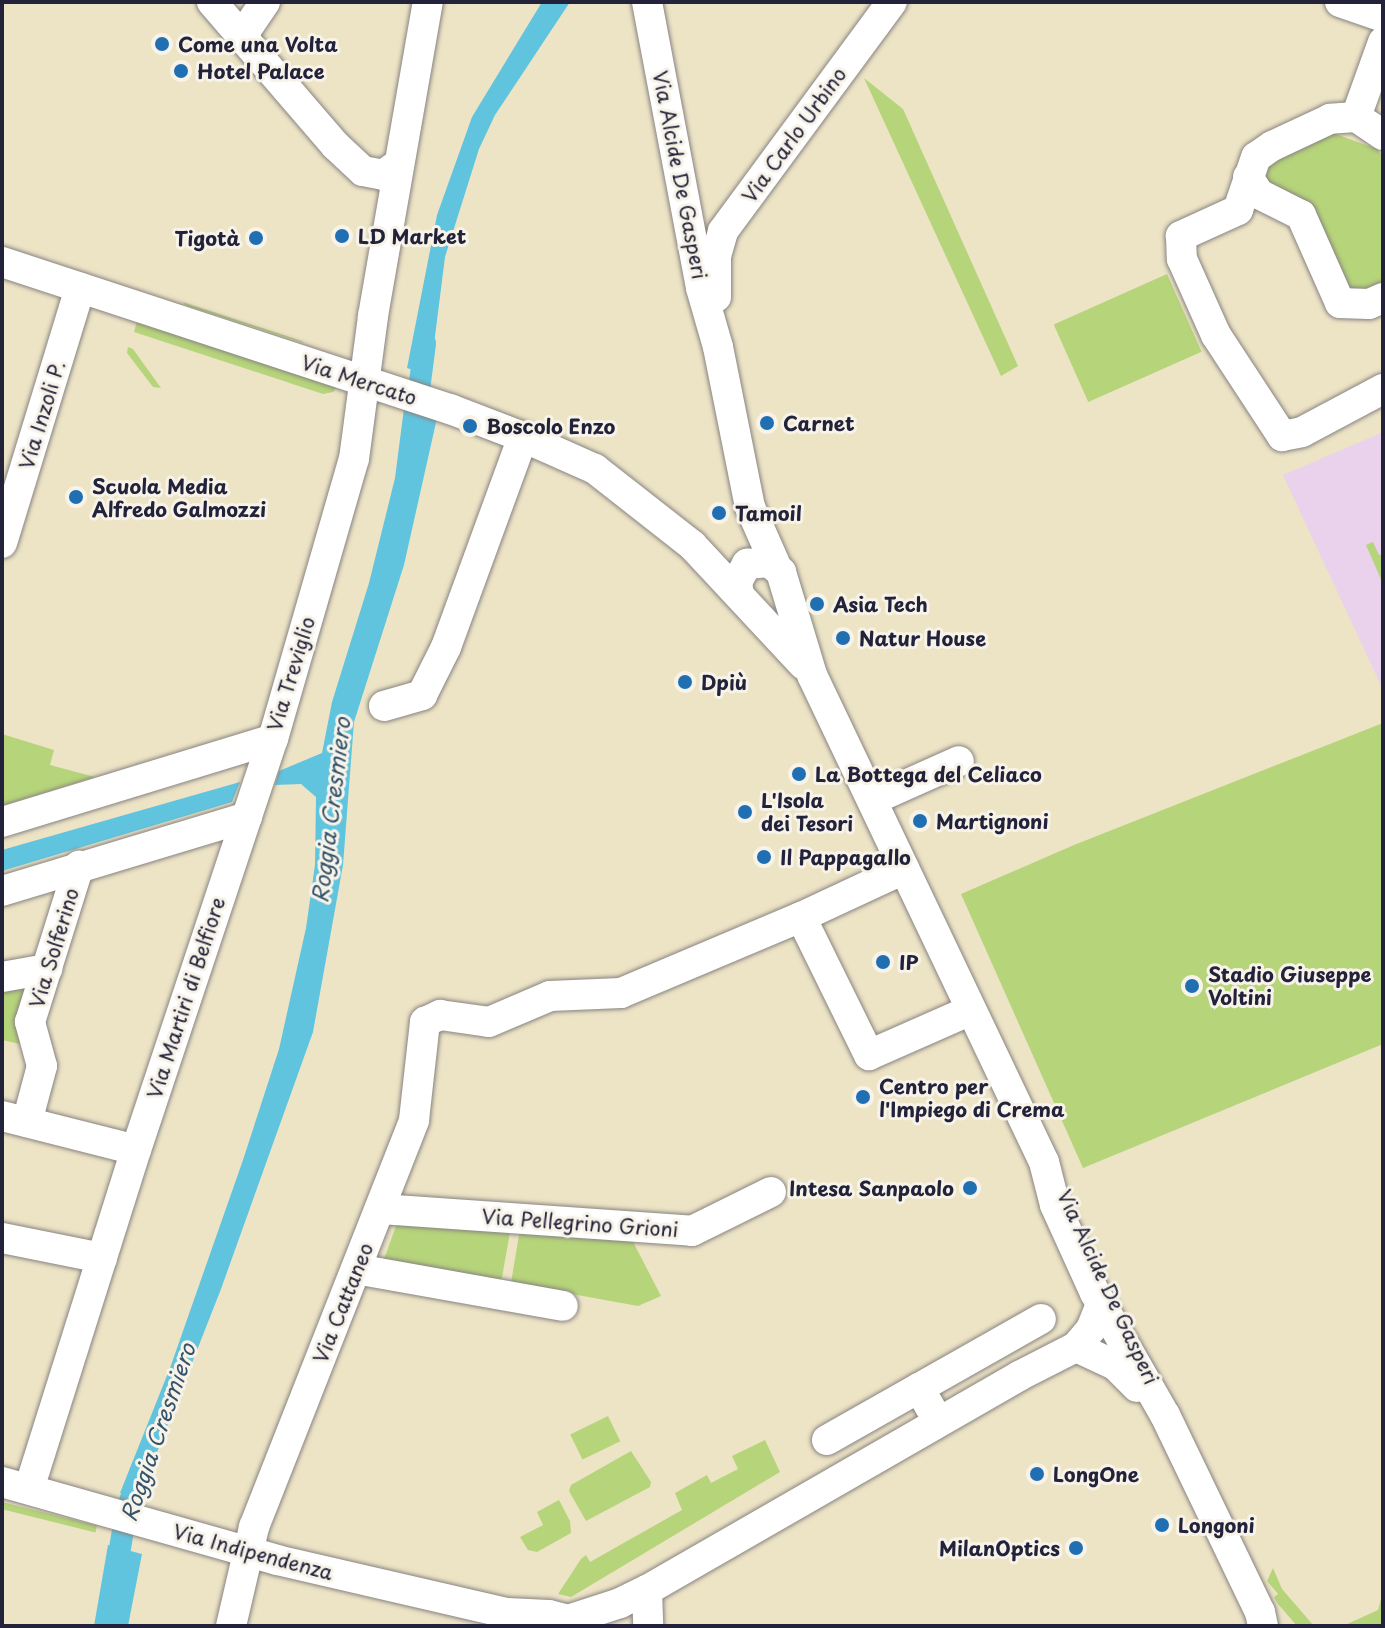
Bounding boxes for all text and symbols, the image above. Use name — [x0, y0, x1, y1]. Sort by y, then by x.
place label: Come una Volta — [178, 32, 338, 56]
marker: Come una Volta — [153, 35, 171, 53]
place label: Hotel Palace — [197, 59, 325, 83]
marker: Hotel Palace — [172, 62, 190, 80]
street label: Via Carlo Urbino — [737, 63, 851, 207]
street label: Via Alcide De Gasperi — [648, 68, 712, 282]
place label: LD Market — [358, 224, 469, 248]
place label: Tigotà — [174, 226, 240, 250]
marker: LD Market — [333, 227, 351, 245]
marker: Tigotà — [247, 229, 265, 247]
street label: Via Mercato — [299, 350, 419, 410]
street label: Via Inzoli P. — [14, 358, 70, 472]
place label: Carnet — [783, 411, 855, 435]
place label: Boscolo Enzo — [486, 414, 617, 438]
marker: Carnet — [758, 414, 776, 432]
marker: Boscolo Enzo — [461, 417, 479, 435]
place label: Scuola Media Alfredo Galmozzi — [92, 474, 268, 521]
marker: Scuola Media Alfredo Galmozzi — [67, 488, 85, 506]
place label: Tamoil — [735, 501, 802, 525]
marker: Tamoil — [710, 504, 728, 522]
place label: Asia Tech — [833, 592, 928, 616]
marker: Asia Tech — [808, 595, 826, 613]
street label: Via Treviglio — [262, 614, 320, 734]
place label: Natur House — [859, 626, 988, 650]
marker: Natur House — [834, 629, 852, 647]
place label: Dpiù — [701, 670, 747, 694]
marker: Dpiù — [676, 673, 694, 691]
water label: Roggia Cresmiero — [305, 715, 355, 905]
place label: La Bottega del Celiaco — [815, 762, 1044, 786]
marker: La Bottega del Celiaco — [790, 765, 808, 783]
place label: L'Isola dei Tesori — [761, 788, 855, 835]
marker: L'Isola dei Tesori — [736, 803, 754, 821]
place label: Martignoni — [936, 809, 1049, 833]
marker: Martignoni — [911, 812, 929, 830]
place label: Il Pappagallo — [780, 845, 912, 869]
marker: Il Pappagallo — [755, 848, 773, 866]
street label: Via Solferino — [24, 885, 84, 1011]
street label: Via Martiri di Belfiore — [142, 894, 230, 1102]
place label: IP — [899, 950, 918, 974]
marker: IP — [874, 953, 892, 971]
place label: Stadio Giuseppe Voltini — [1208, 962, 1372, 1009]
marker: Stadio Giuseppe Voltini — [1183, 977, 1201, 995]
place label: Centro per l'Impiego di Crema — [879, 1074, 1067, 1121]
marker: Centro per l'Impiego di Crema — [854, 1088, 872, 1106]
place label: Intesa Sanpaolo — [790, 1176, 954, 1200]
marker: Intesa Sanpaolo — [961, 1179, 979, 1197]
street label: Via Alcide De Gasperi — [1052, 1186, 1164, 1388]
street label: Via Pellegrino Grioni — [481, 1204, 679, 1242]
street label: Via Cattaneo — [308, 1239, 378, 1367]
water label: Roggia Cresmiero — [114, 1339, 200, 1525]
place label: LongOne — [1053, 1462, 1139, 1486]
marker: LongOne — [1028, 1465, 1046, 1483]
place label: Longoni — [1178, 1513, 1255, 1537]
marker: Longoni — [1153, 1516, 1171, 1534]
street label: Via Indipendenza — [171, 1519, 335, 1585]
place label: MilanOptics — [939, 1536, 1060, 1560]
marker: MilanOptics — [1067, 1539, 1085, 1557]

